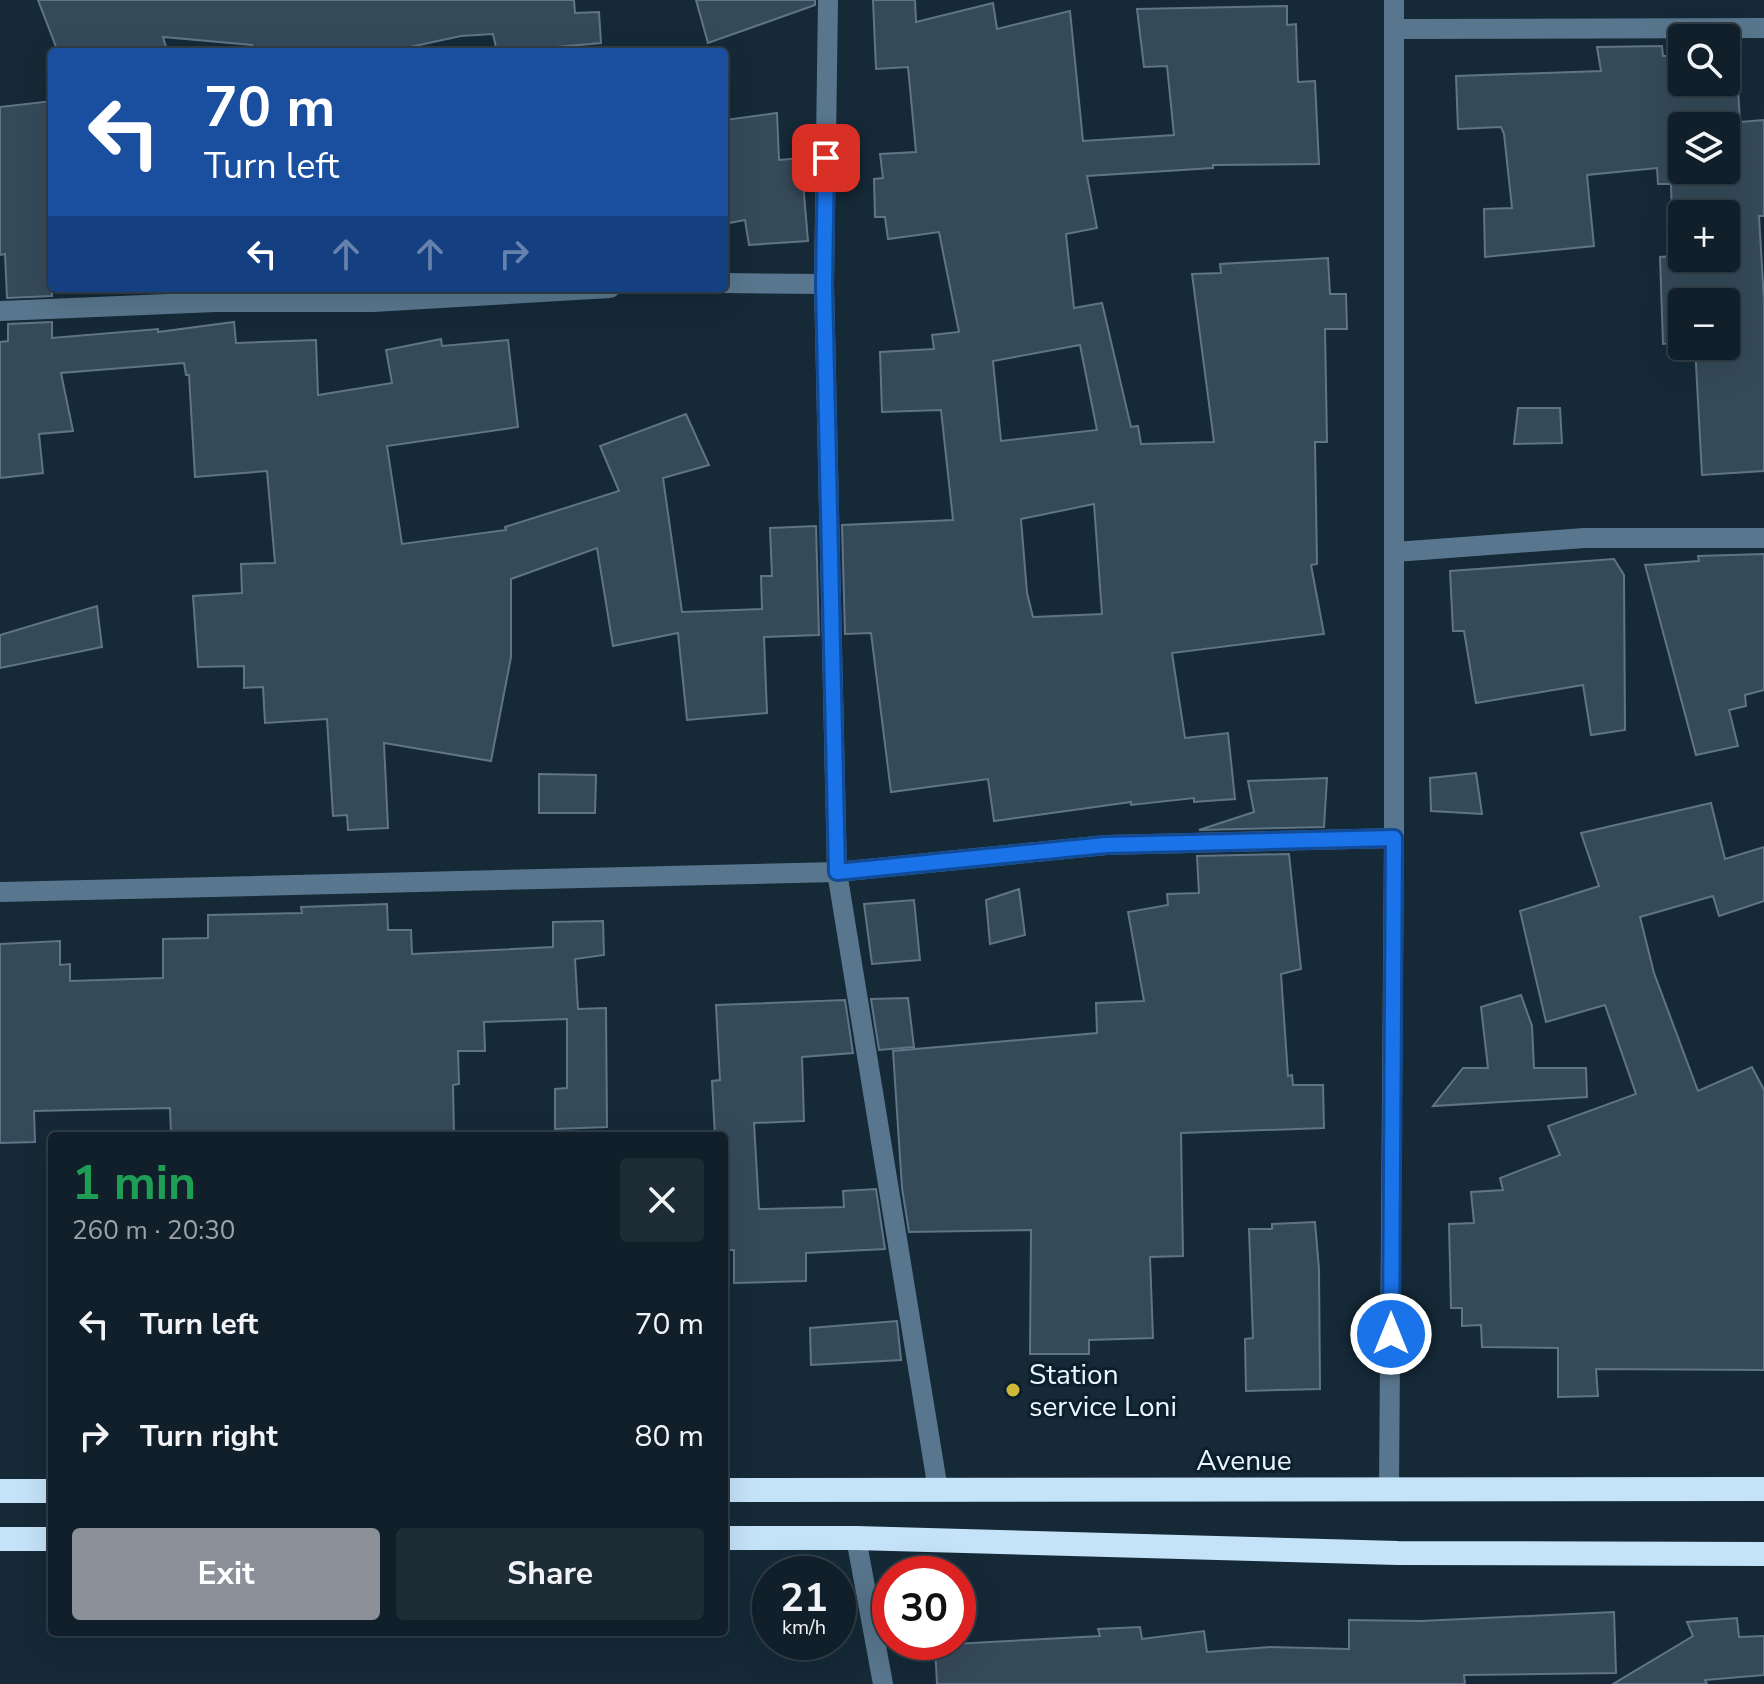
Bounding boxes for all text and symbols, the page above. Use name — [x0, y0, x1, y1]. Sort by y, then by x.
map controls — [1668, 24, 1740, 360]
button: search — [1668, 24, 1740, 96]
text: 70 m — [204, 69, 335, 146]
icon: left — [72, 80, 176, 184]
button: layers — [1668, 112, 1740, 184]
pin — [792, 124, 860, 192]
icon: arrive — [804, 136, 848, 180]
text: Turn left — [204, 142, 339, 191]
button: + — [1668, 200, 1740, 272]
icon: left — [240, 232, 284, 276]
icon: ahead — [324, 232, 368, 276]
icon: ahead — [408, 232, 452, 276]
icon: right — [492, 232, 536, 276]
button: − — [1668, 288, 1740, 360]
text: 1 min — [72, 1150, 196, 1216]
button: close — [620, 1158, 704, 1242]
text: 260 m · 20:30 — [72, 1213, 235, 1248]
position arrow — [1349, 1292, 1433, 1376]
icon: left — [72, 1302, 116, 1346]
text: Turn left — [140, 1304, 258, 1345]
text: 70 m — [635, 1304, 704, 1345]
place label: Station service Loni — [1029, 1356, 1177, 1426]
marker: Station service Loni — [1004, 1381, 1022, 1399]
icon: right — [72, 1414, 116, 1458]
text: Turn right — [140, 1416, 278, 1457]
text: 80 m — [635, 1416, 704, 1457]
street label: Avenue — [1196, 1442, 1292, 1480]
button: Exit — [72, 1528, 380, 1620]
button: Share — [396, 1528, 704, 1620]
speed limit sign: 30 — [872, 1556, 976, 1660]
text: 21 — [780, 1571, 828, 1625]
text: km/h — [782, 1614, 826, 1641]

